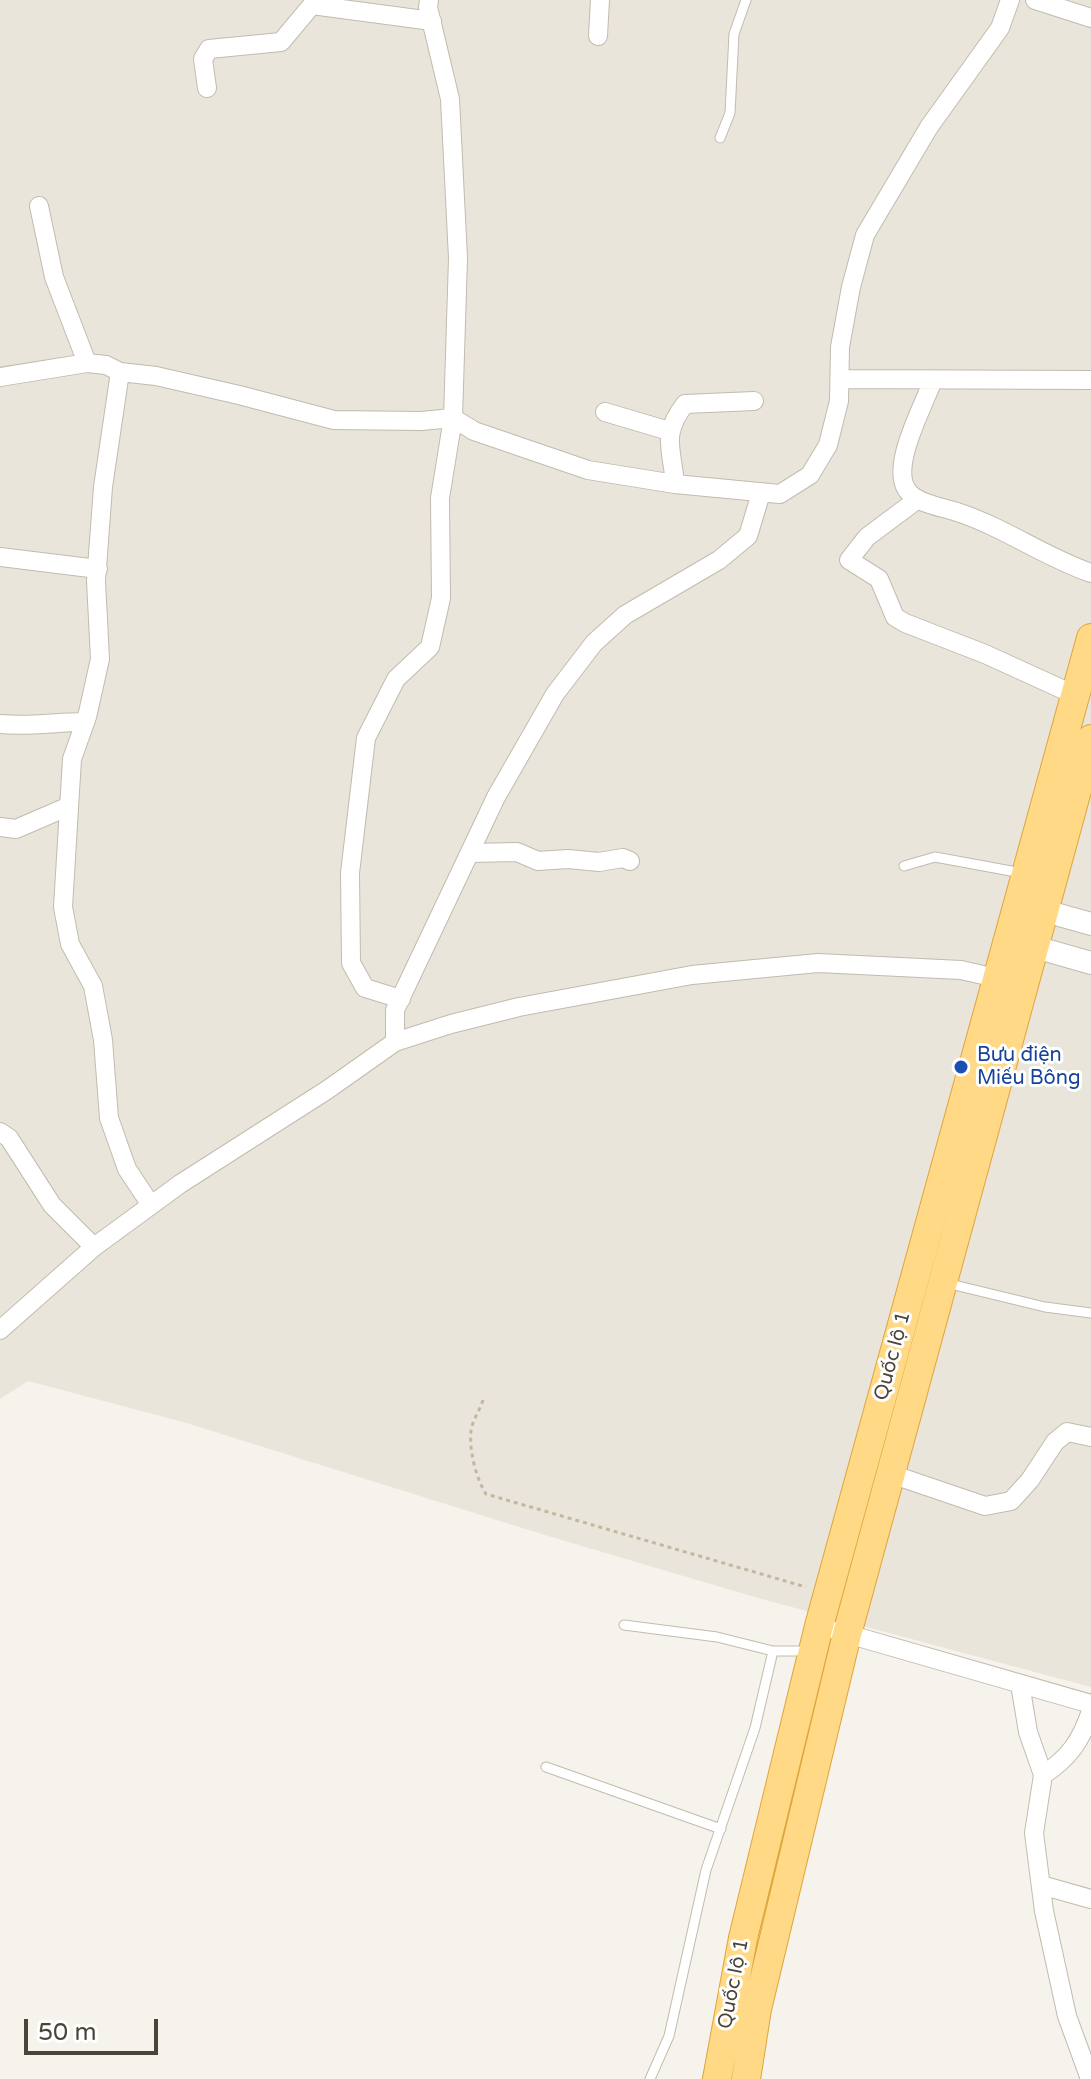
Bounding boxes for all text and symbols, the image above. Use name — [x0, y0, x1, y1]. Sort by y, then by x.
place label: Bưu điện Miếu Bông — [977, 1044, 1081, 1091]
marker: Bưu điện Miếu Bông — [952, 1058, 970, 1076]
street label: Quốc lộ 1 — [870, 1309, 916, 1403]
street label: Quốc lộ 1 — [714, 1937, 754, 2031]
scale bar — [28, 2003, 162, 2053]
text: 50 m — [38, 2018, 96, 2047]

